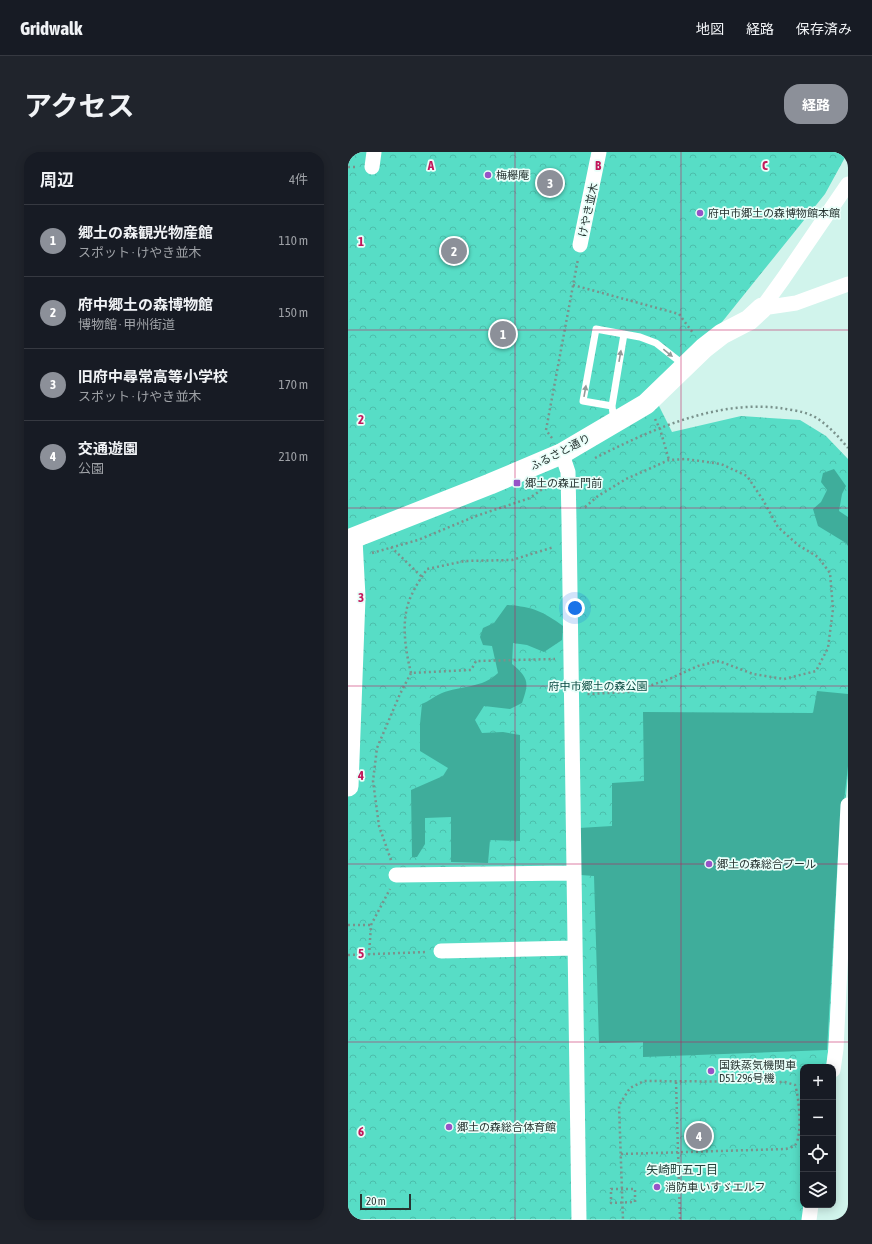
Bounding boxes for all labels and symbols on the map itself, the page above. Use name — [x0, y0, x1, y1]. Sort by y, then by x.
text: A — [427, 158, 435, 173]
text: B — [595, 158, 602, 173]
text: C — [762, 158, 768, 173]
pin: 3 — [537, 168, 563, 198]
place label: 梅欅庵 — [496, 169, 529, 181]
marker: 梅欅庵 — [483, 170, 493, 180]
street label: けやき並木 — [576, 182, 600, 238]
place label: 府中市郷土の森博物館本館 — [708, 207, 840, 219]
marker: 府中市郷土の森博物館本館 — [695, 208, 705, 218]
text: 1 — [358, 234, 364, 249]
pin: 2 — [441, 236, 467, 266]
pin: 1 — [490, 319, 516, 349]
one-way arrow — [663, 348, 674, 357]
one-way arrow — [618, 350, 624, 363]
one-way arrow — [582, 385, 588, 398]
text: 2 — [358, 412, 364, 427]
street label: ふるさと通り — [528, 432, 592, 472]
place label: 郷土の森正門前 — [525, 477, 602, 489]
marker: 郷土の森正門前 — [512, 478, 522, 488]
text: 3 — [358, 590, 364, 605]
your location — [565, 598, 585, 618]
park label: 府中市郷土の森公園 — [549, 680, 648, 692]
text: 4 — [357, 768, 364, 783]
place label: 郷土の森総合プール — [717, 858, 816, 870]
marker: 郷土の森総合プール — [704, 859, 714, 869]
text: 5 — [358, 946, 364, 961]
place label: 国鉄蒸気機関車 D51 296号機 — [719, 1059, 796, 1084]
marker: 国鉄蒸気機関車 D51 296号機 — [706, 1066, 716, 1076]
place label: 郷土の森総合体育館 — [457, 1121, 556, 1133]
pin: 4 — [686, 1121, 712, 1151]
marker: 郷土の森総合体育館 — [444, 1122, 454, 1132]
text: 6 — [358, 1124, 364, 1139]
district label: 矢崎町五丁目 — [646, 1163, 718, 1177]
place label: 消防車 いすゞエルフ — [665, 1181, 766, 1193]
marker: 消防車 いすゞエルフ — [652, 1182, 662, 1192]
scale bar — [360, 1192, 411, 1211]

